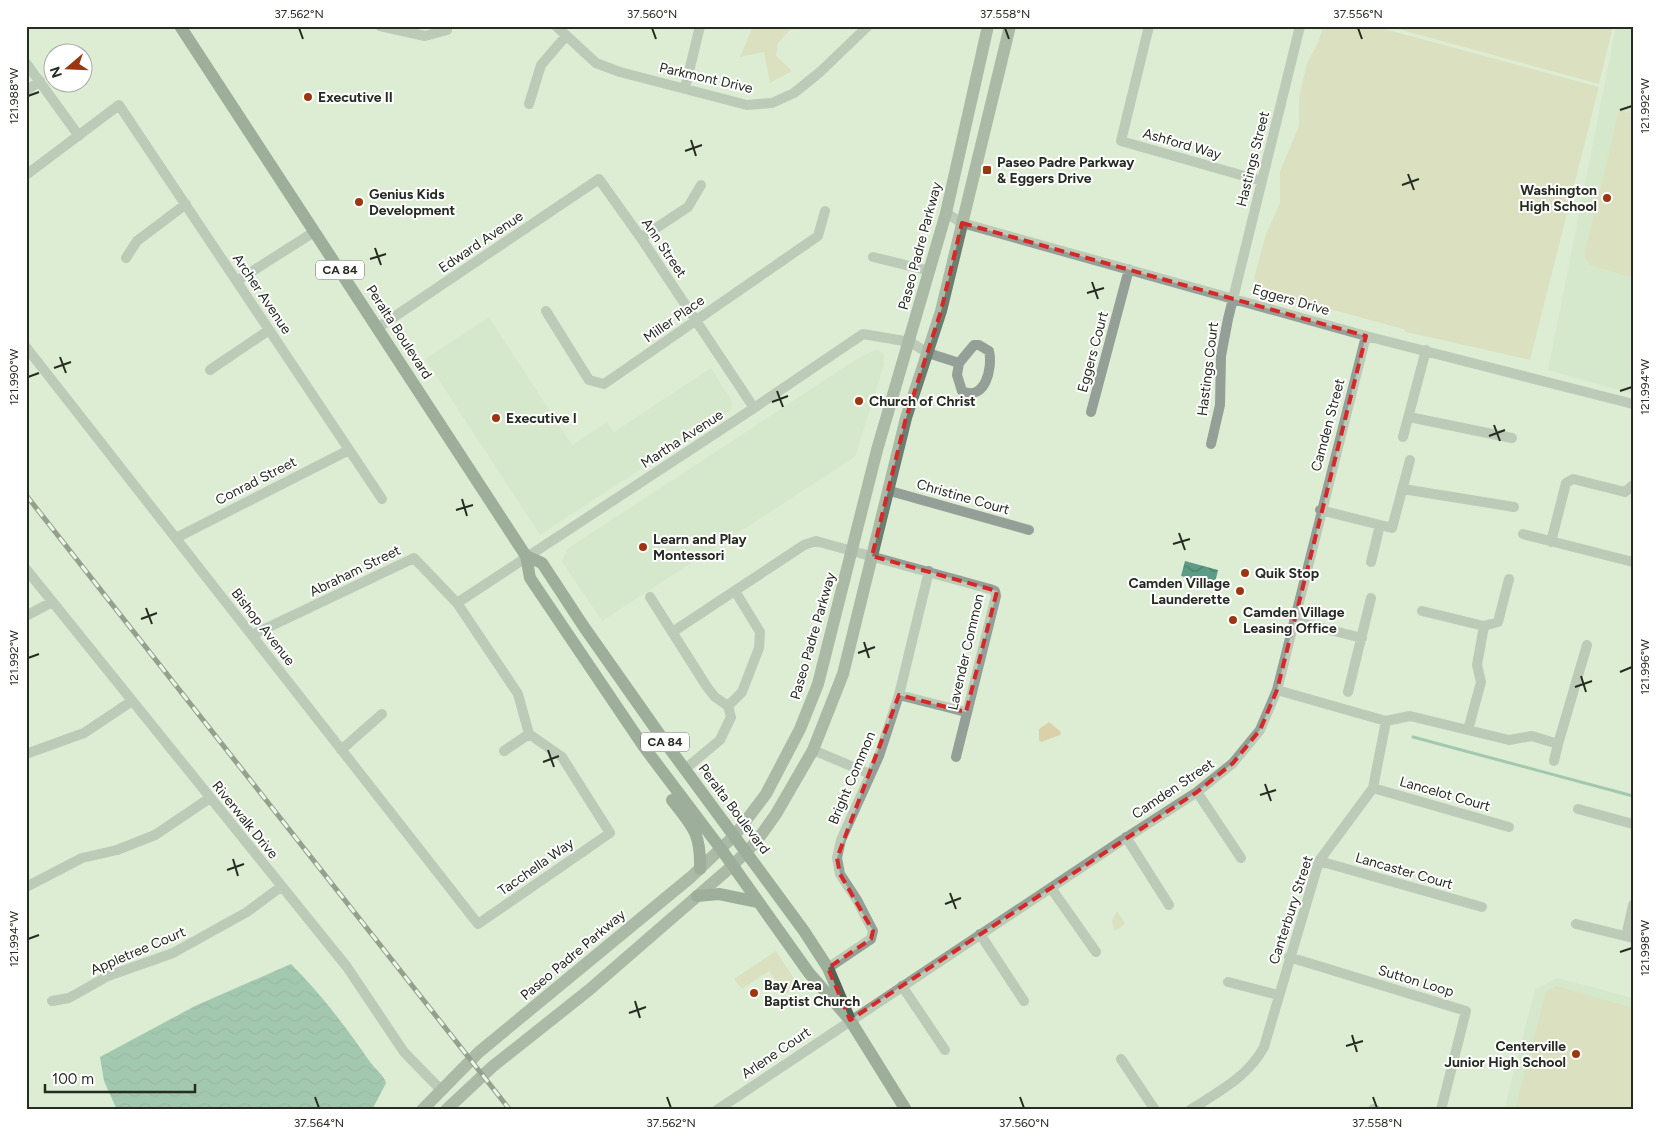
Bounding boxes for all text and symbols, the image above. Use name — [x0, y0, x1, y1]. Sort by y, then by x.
text: 37.562°N — [274, 7, 324, 21]
text: 37.560°N — [627, 7, 677, 21]
text: 37.558°N — [980, 7, 1030, 21]
text: 37.556°N — [1333, 7, 1383, 21]
north arrow — [42, 42, 92, 92]
street label: Parkmont Drive — [658, 59, 755, 97]
text: N — [46, 64, 66, 80]
text: 121.988°W — [7, 67, 21, 124]
text: 121.992°W — [1638, 78, 1652, 134]
place label: Executive II — [318, 89, 393, 106]
marker: Executive II — [302, 91, 314, 103]
street label: Hastings Street — [1233, 109, 1273, 209]
street label: Ashford Way — [1141, 125, 1224, 163]
place label: Paseo Padre Parkway & Eggers Drive — [997, 154, 1135, 187]
marker: Paseo Padre Parkway & Eggers Drive — [981, 164, 993, 176]
street label: Paseo Padre Parkway — [895, 180, 945, 312]
place label: Washington High School — [1519, 182, 1597, 215]
place label: Genius Kids Development — [369, 186, 455, 219]
marker: Washington High School — [1601, 192, 1613, 204]
marker: Genius Kids Development — [353, 196, 365, 208]
street label: Edward Avenue — [436, 207, 527, 276]
street label: Ann Street — [638, 215, 690, 281]
street label: Archer Avenue — [229, 251, 295, 338]
road number: CA 84 — [316, 260, 364, 280]
street label: Eggers Drive — [1250, 281, 1332, 319]
street label: Peralta Boulevard — [362, 282, 436, 382]
street label: Miller Place — [640, 292, 708, 346]
street label: Eggers Court — [1074, 310, 1112, 394]
street label: Hastings Court — [1194, 321, 1222, 417]
text: 121.990°W — [7, 348, 21, 405]
text: 121.994°W — [1638, 358, 1652, 415]
street label: Camden Street — [1307, 377, 1349, 473]
place label: Church of Christ — [869, 393, 976, 410]
marker: Church of Christ — [853, 395, 865, 407]
street label: Martha Avenue — [638, 406, 727, 472]
place label: Executive I — [506, 410, 577, 427]
marker: Executive I — [490, 412, 502, 424]
street label: Conrad Street — [213, 453, 299, 509]
street label: Christine Court — [915, 476, 1011, 518]
place label: Learn and Play Montessori — [653, 531, 748, 564]
marker: Learn and Play Montessori — [637, 541, 649, 553]
street label: Abraham Street — [307, 542, 403, 600]
place label: Quik Stop — [1255, 565, 1319, 582]
marker: Quik Stop — [1239, 567, 1251, 579]
street label: Paseo Padre Parkway — [787, 570, 840, 702]
place label: Camden Village Launderette — [1129, 575, 1230, 608]
street label: Bishop Avenue — [228, 585, 299, 669]
marker: Camden Village Launderette — [1234, 585, 1246, 597]
street label: Lavender Common — [944, 592, 988, 712]
place label: Camden Village Leasing Office — [1243, 604, 1345, 637]
marker: Camden Village Leasing Office — [1227, 614, 1239, 626]
text: 121.992°W — [7, 630, 21, 686]
text: 121.996°W — [1638, 639, 1652, 695]
street label: Bright Common — [825, 729, 879, 827]
road number: CA 84 — [641, 732, 689, 752]
street label: Camden Street — [1129, 755, 1217, 823]
street label: Peralta Boulevard — [695, 761, 773, 857]
street label: Lancelot Court — [1398, 773, 1492, 815]
street label: Riverwalk Drive — [208, 778, 282, 863]
street label: Tacchella Way — [495, 834, 578, 899]
street label: Lancaster Court — [1353, 849, 1455, 893]
street label: Canterbury Street — [1265, 853, 1317, 967]
street label: Paseo Padre Parkway — [517, 906, 629, 1004]
text: 121.994°W — [7, 910, 21, 967]
text: 121.998°W — [1638, 920, 1652, 976]
street label: Appletree Court — [88, 923, 188, 979]
street label: Sutton Loop — [1376, 961, 1456, 1001]
place label: Bay Area Baptist Church — [764, 977, 860, 1010]
marker: Bay Area Baptist Church — [748, 987, 760, 999]
street label: Arlene Court — [738, 1024, 814, 1082]
place label: Centerville Junior High School — [1444, 1038, 1566, 1071]
marker: Centerville Junior High School — [1570, 1048, 1582, 1060]
scale bar — [45, 1061, 195, 1093]
text: 100 m — [52, 1070, 94, 1088]
text: 37.564°N — [294, 1116, 344, 1130]
text: 37.562°N — [646, 1116, 696, 1130]
text: 37.560°N — [999, 1116, 1049, 1130]
text: 37.558°N — [1352, 1116, 1402, 1130]

